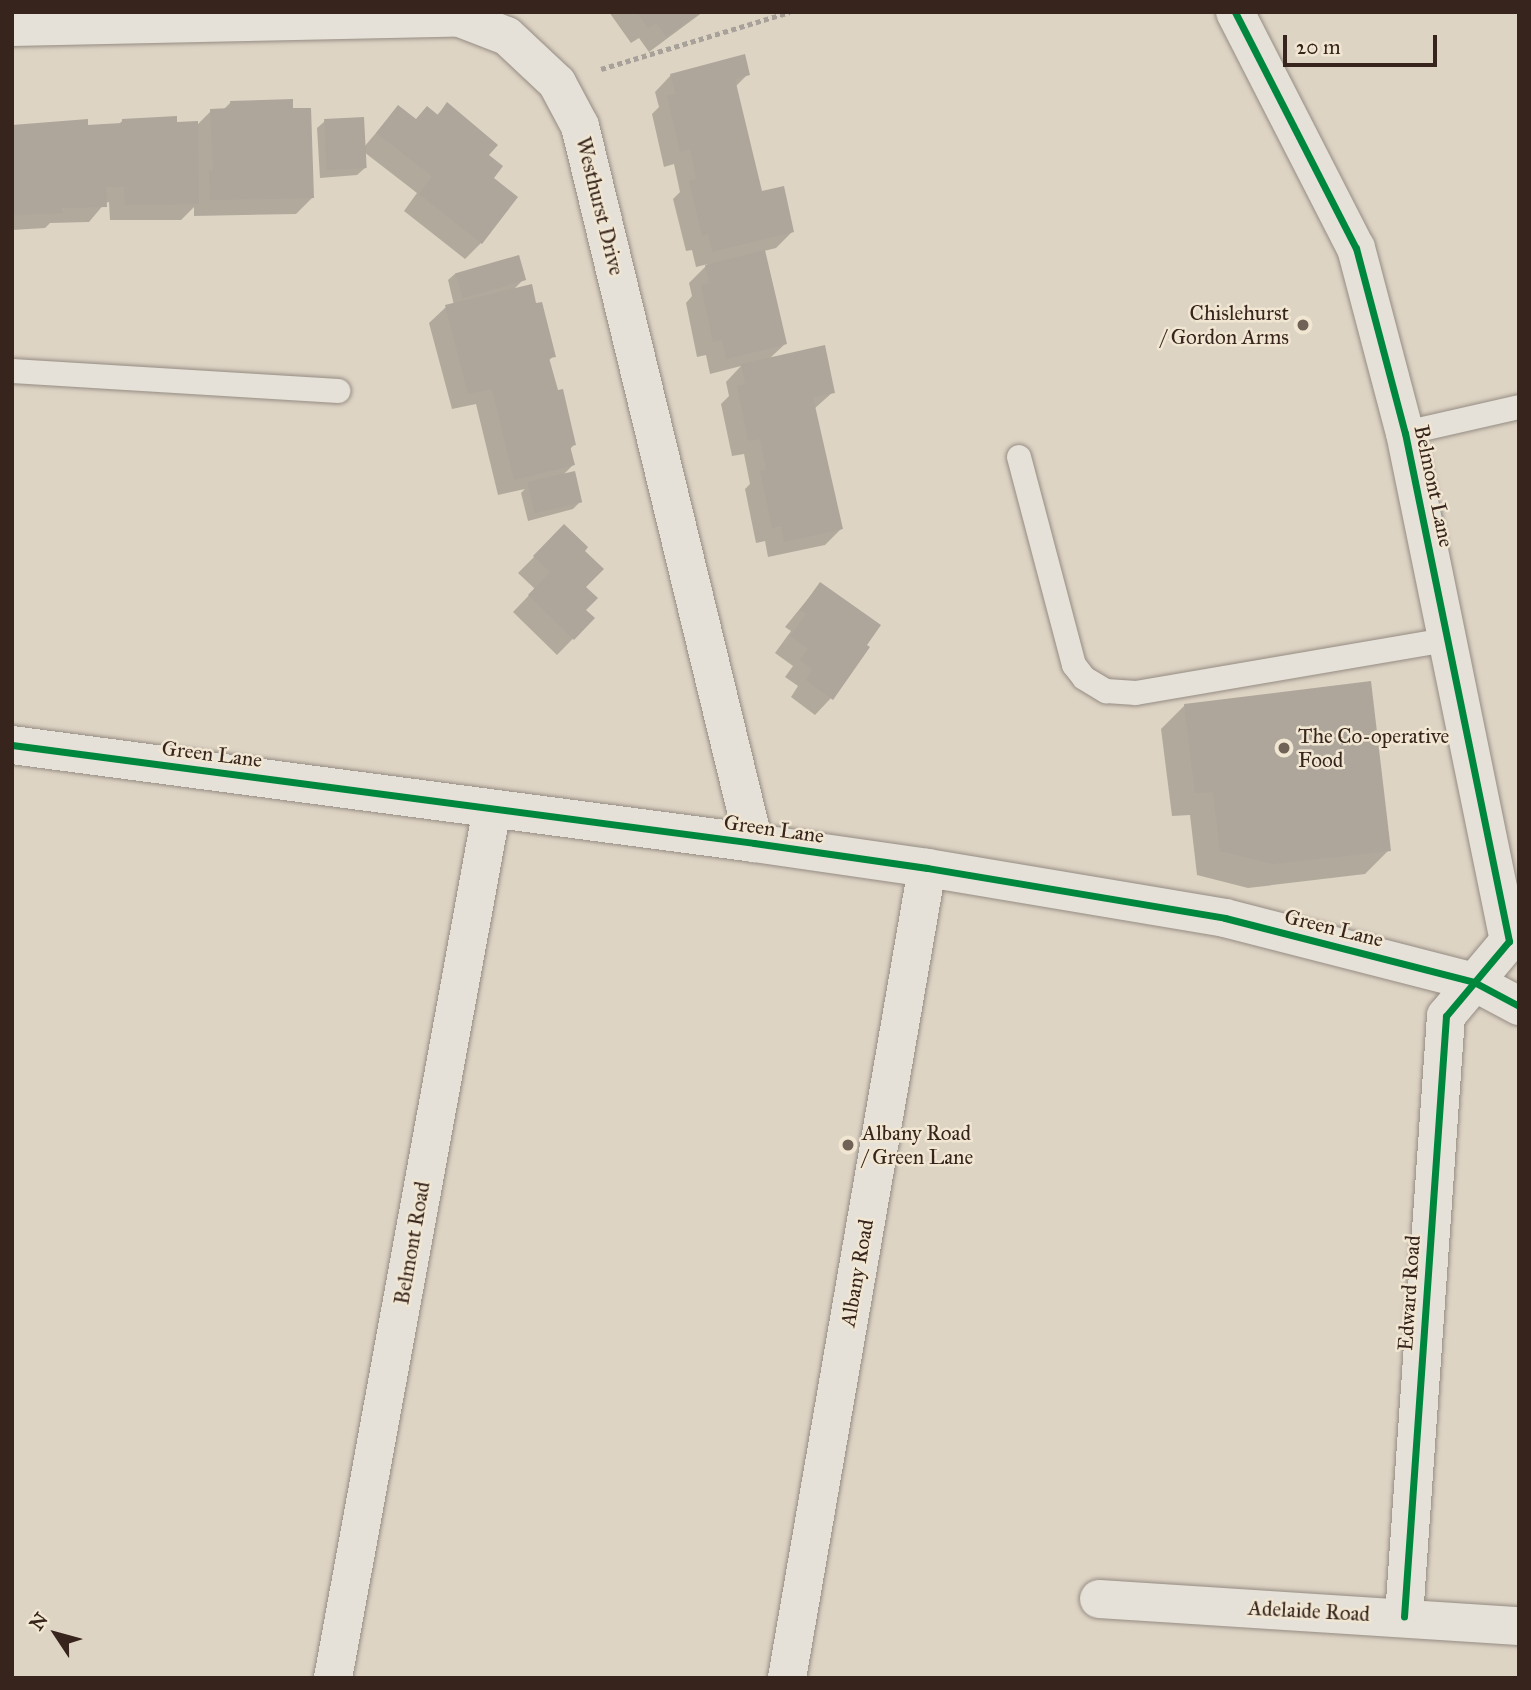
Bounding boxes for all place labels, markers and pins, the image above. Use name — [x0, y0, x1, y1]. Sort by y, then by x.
place label: Chislehurst / Gordon Arms — [1161, 300, 1289, 350]
marker: Chislehurst / Gordon Arms — [1295, 317, 1311, 333]
place label: The Co-operative Food — [1298, 723, 1449, 773]
marker: The Co-operative Food — [1276, 740, 1292, 756]
place label: Albany Road / Green Lane — [862, 1120, 973, 1170]
marker: Albany Road / Green Lane — [840, 1137, 856, 1153]

